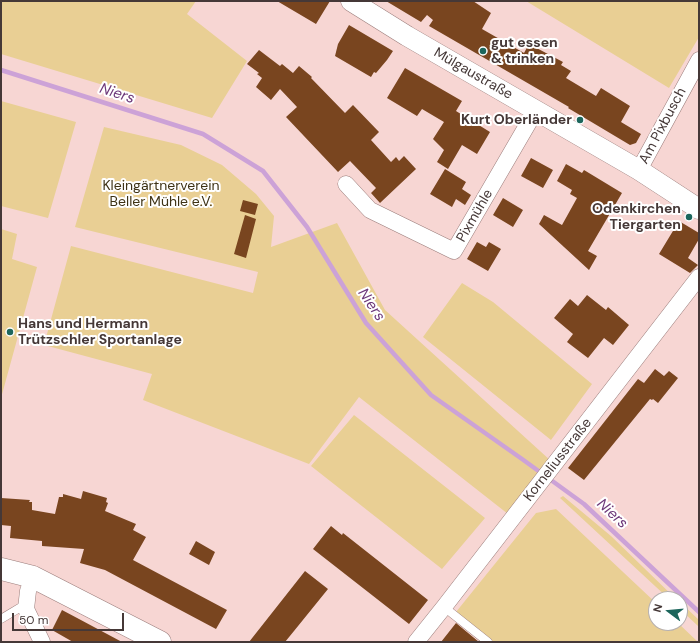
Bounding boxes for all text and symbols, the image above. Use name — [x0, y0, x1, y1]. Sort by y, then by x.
place label: gut essen & trinken — [491, 35, 558, 68]
street label: Mülgaustraße — [431, 45, 515, 103]
marker: gut essen & trinken — [478, 46, 488, 56]
water label: Niers — [97, 80, 137, 108]
street label: Am Pixbusch — [636, 85, 690, 167]
place label: Kurt Oberländer — [461, 112, 572, 128]
marker: Kurt Oberländer — [575, 115, 585, 125]
park label: Kleingärtnerverein Beller Mühle e.V. — [102, 178, 220, 210]
street label: Pixmühle — [453, 187, 497, 245]
place label: Odenkirchen Tiergarten — [592, 201, 681, 234]
marker: Odenkirchen Tiergarten — [684, 212, 694, 222]
water label: Niers — [354, 285, 388, 325]
place label: Hans und Hermann Trützschler Sportanlage — [18, 316, 182, 348]
marker: Hans und Hermann Trützschler Sportanlage — [5, 327, 15, 337]
street label: Korneliusstraße — [520, 415, 596, 505]
water label: Niers — [593, 495, 631, 533]
north arrow — [648, 591, 688, 631]
text: N — [650, 602, 665, 614]
scale bar — [14, 605, 126, 631]
text: 50 m — [19, 612, 48, 628]

